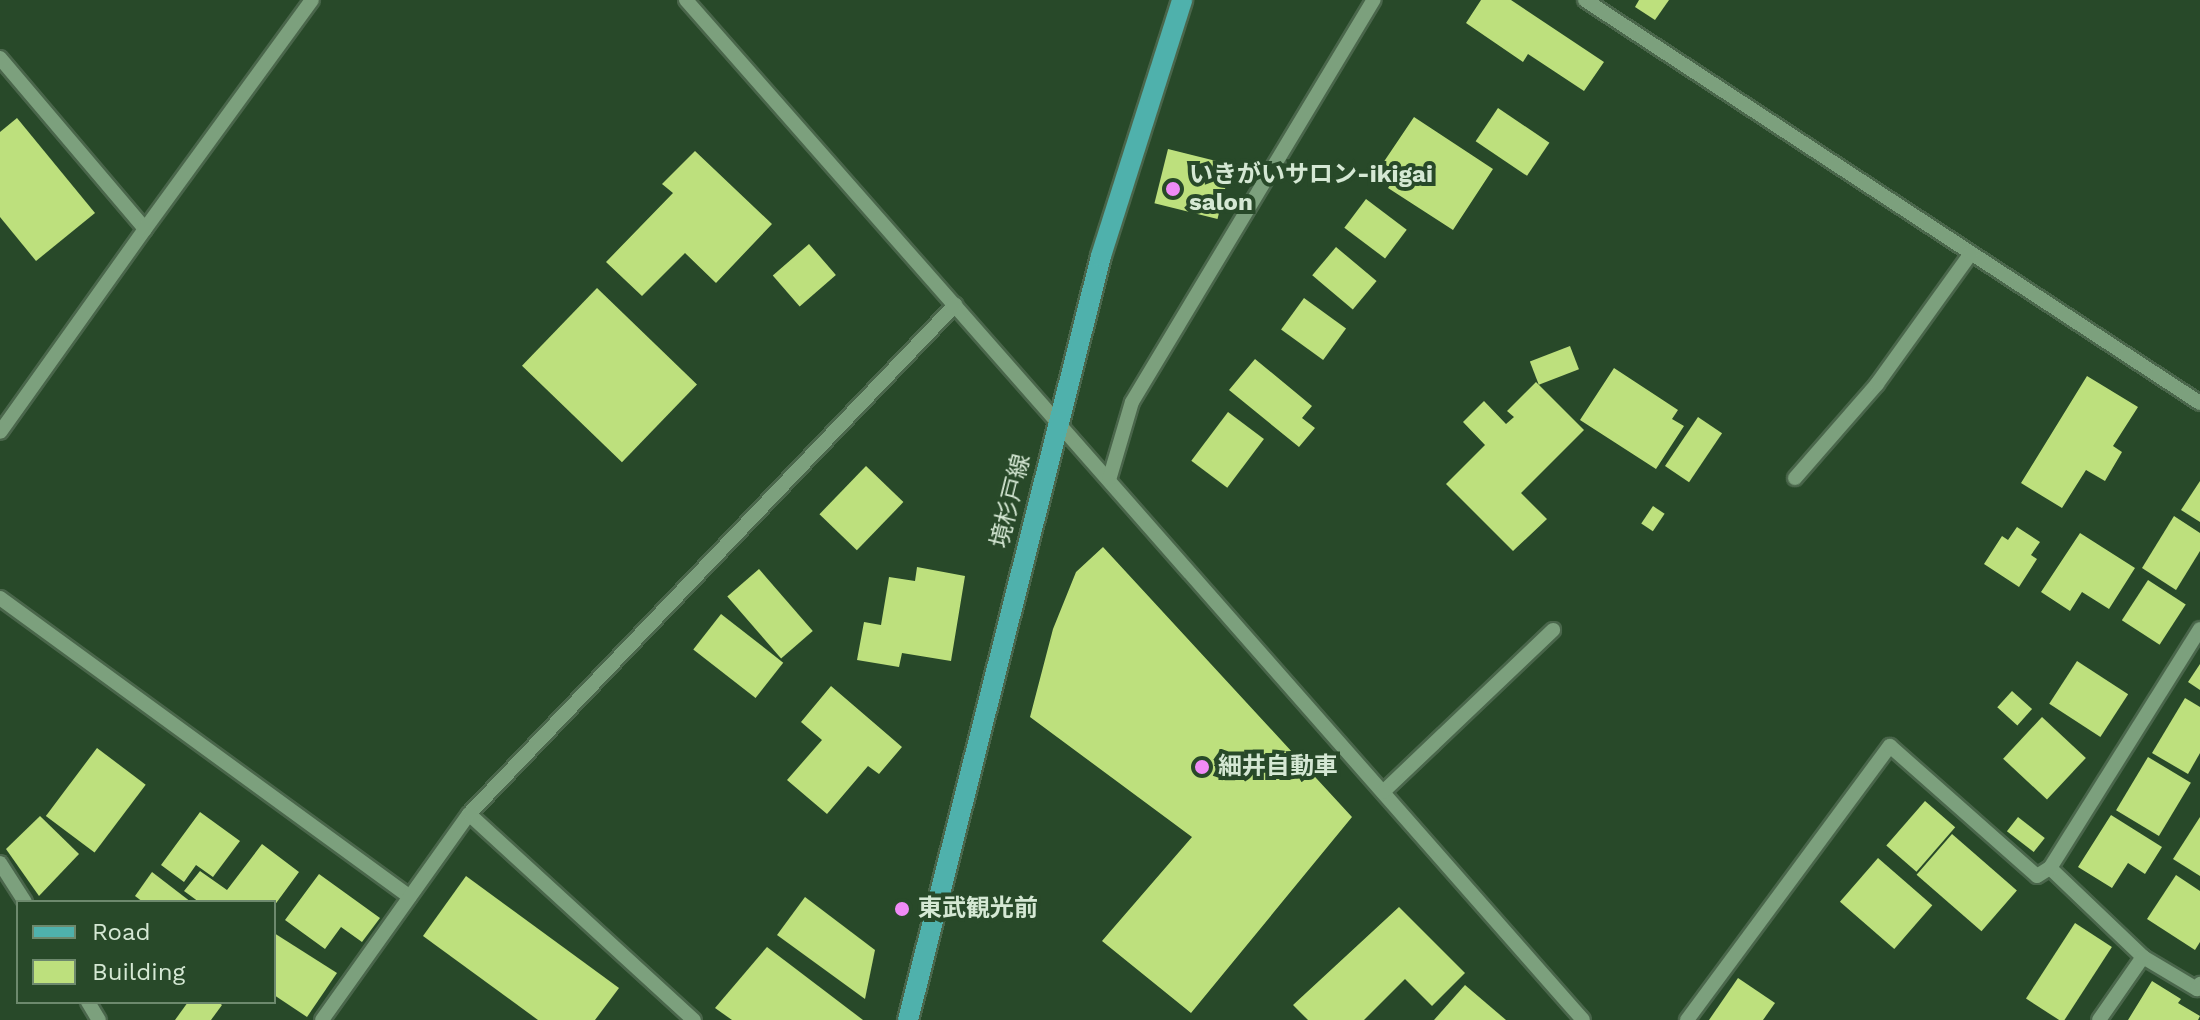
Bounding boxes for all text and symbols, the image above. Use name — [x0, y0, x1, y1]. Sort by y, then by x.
place label: いきがいサロン-ikigai salon — [1189, 161, 1433, 217]
marker: いきがいサロン-ikigai salon — [1164, 180, 1182, 198]
street label: 境杉戸線 — [985, 451, 1037, 551]
place label: 細井自動車 — [1218, 753, 1338, 781]
marker: 細井自動車 — [1193, 758, 1211, 776]
place label: 東武観光前 — [918, 895, 1038, 923]
legend — [16, 900, 276, 1004]
marker: 東武観光前 — [893, 900, 911, 918]
text: Road — [92, 918, 151, 946]
text: Building — [92, 958, 185, 986]

